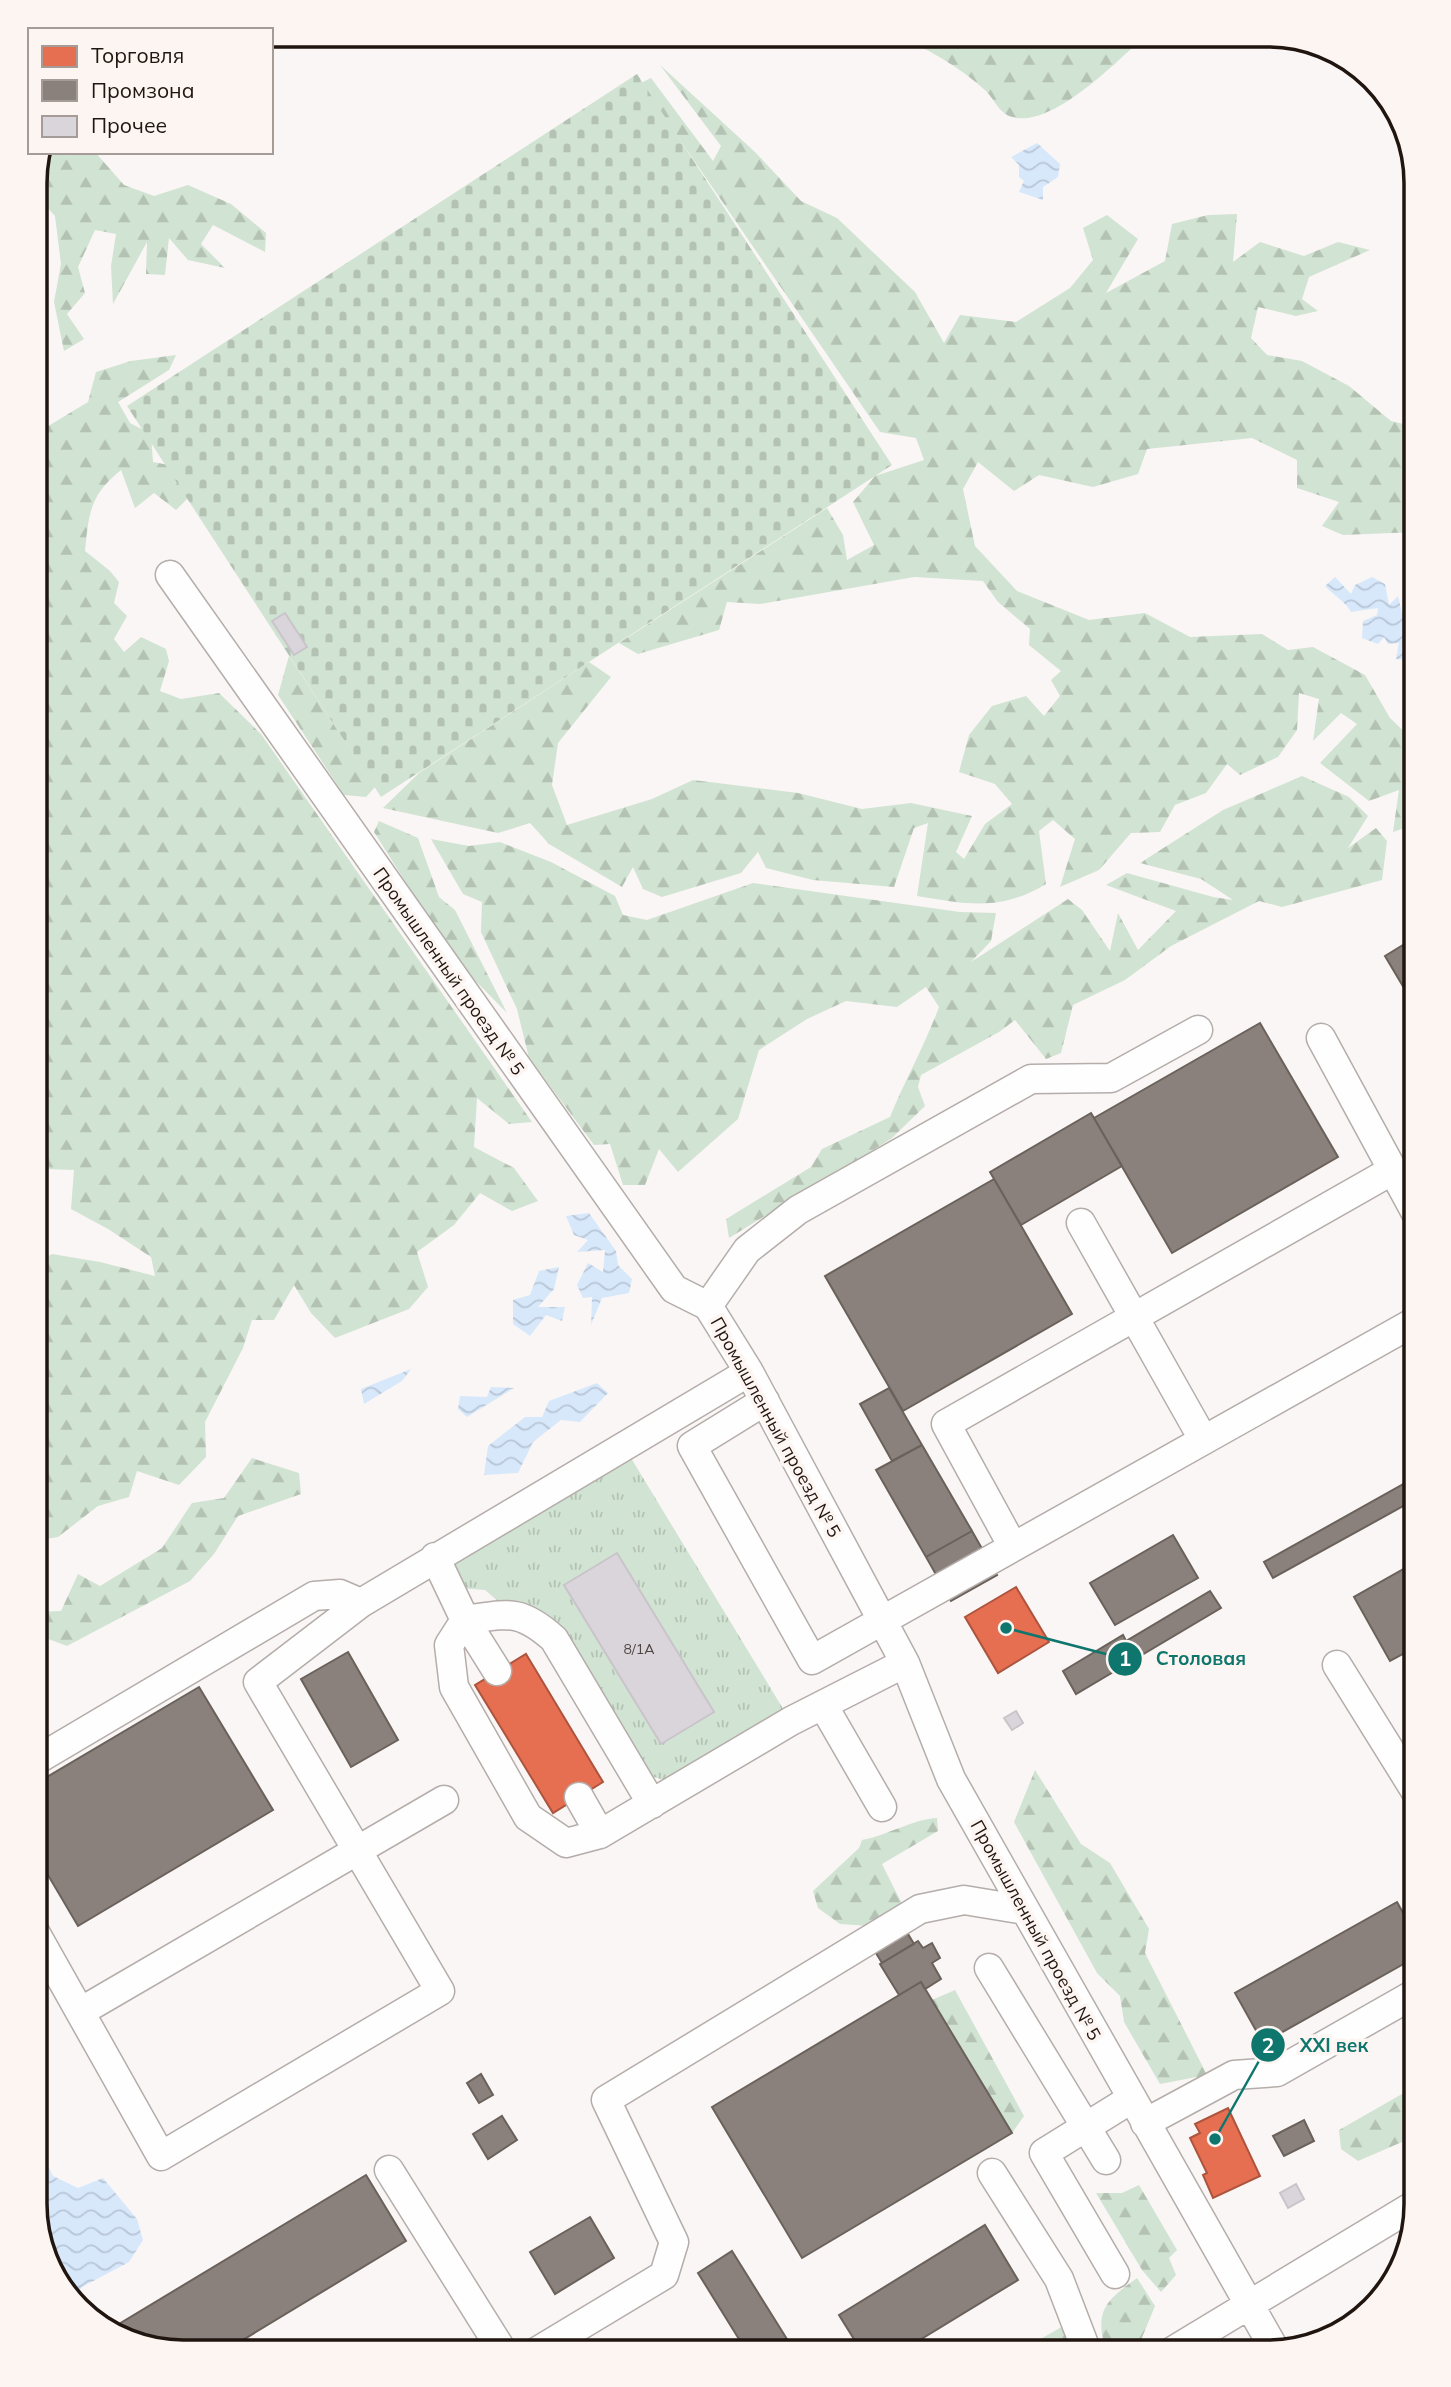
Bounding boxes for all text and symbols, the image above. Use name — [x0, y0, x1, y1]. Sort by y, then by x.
legend — [28, 28, 273, 154]
text: Торговля — [91, 42, 184, 68]
text: Промзона — [91, 77, 194, 103]
text: Прочее — [91, 112, 167, 138]
street label: Промышленный проезд № 5 — [368, 863, 530, 1080]
street label: Промышленный проезд № 5 — [706, 1313, 846, 1541]
callout: Столовая — [1107, 1639, 1261, 1679]
house number: 8/1А — [623, 1640, 655, 1658]
text: 1 — [1119, 1645, 1131, 1671]
text: Столовая — [1156, 1646, 1246, 1670]
street label: Промышленный проезд № 5 — [966, 1816, 1106, 2044]
callout: XXI век — [1251, 2025, 1382, 2065]
text: 2 — [1262, 2032, 1274, 2058]
text: XXI век — [1299, 2033, 1368, 2057]

